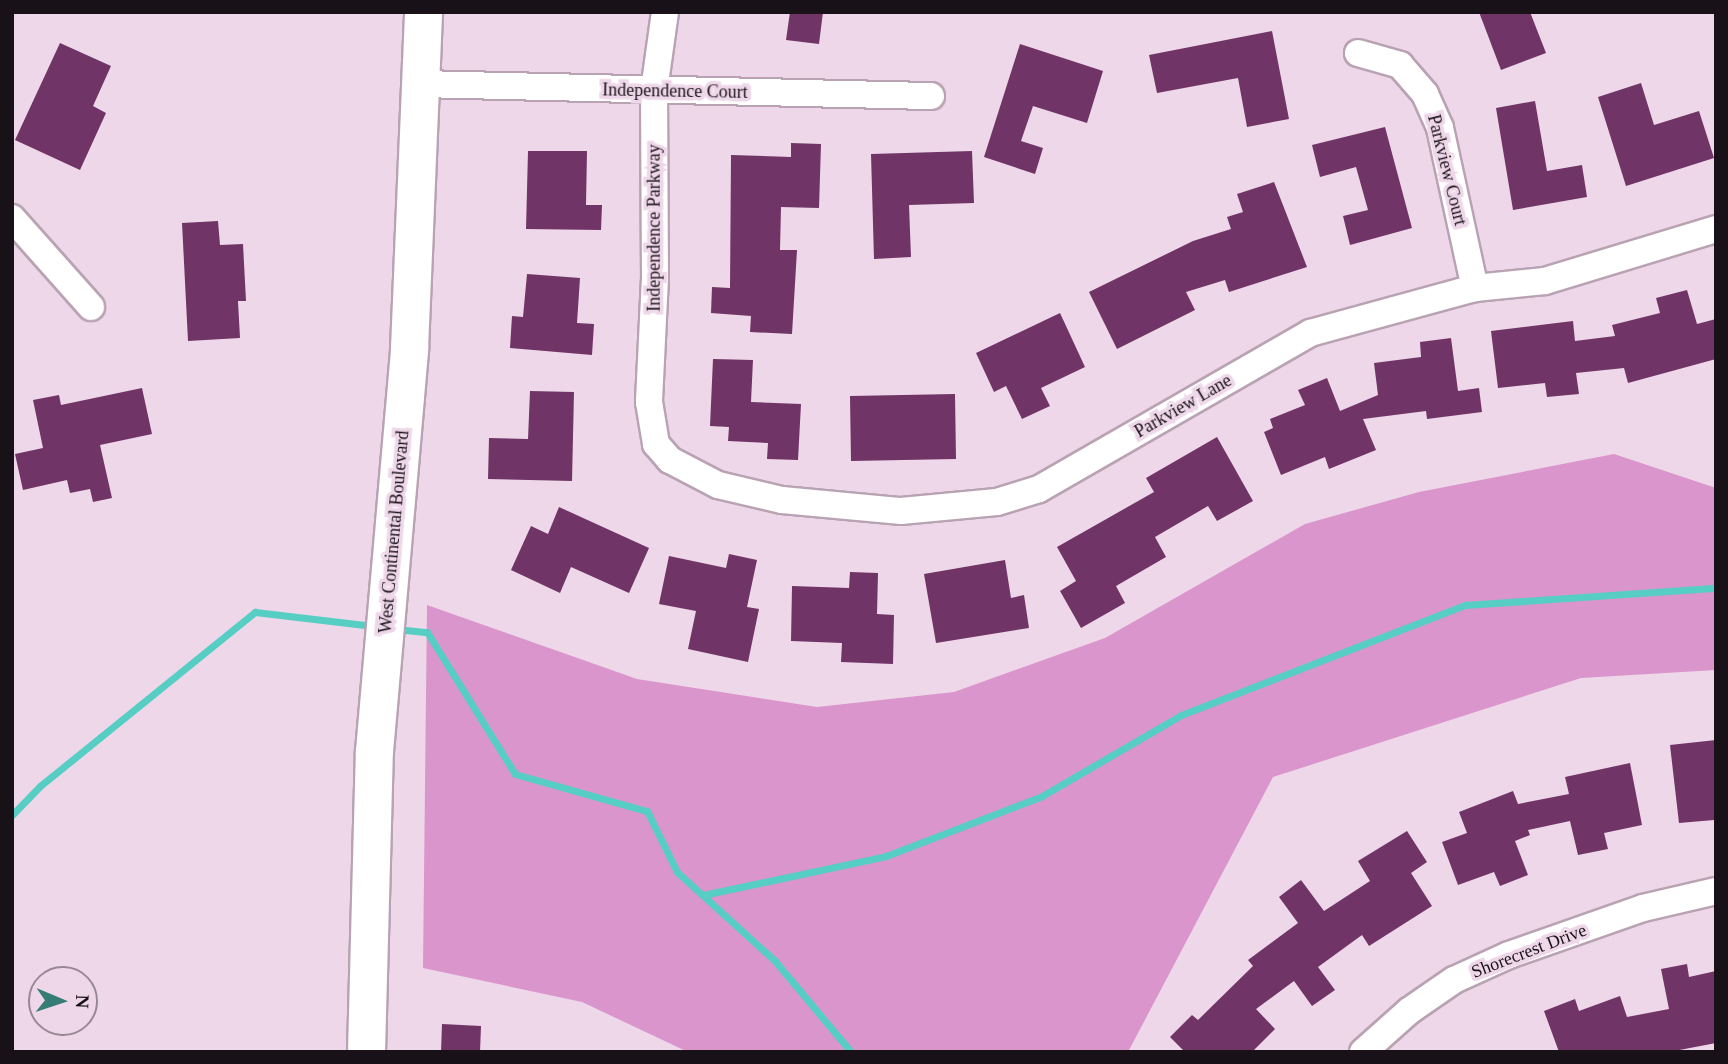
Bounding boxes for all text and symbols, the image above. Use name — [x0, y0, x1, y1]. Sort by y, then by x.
street label: Independence Court — [602, 79, 748, 103]
street label: Parkview Court — [1423, 112, 1471, 228]
street label: Independence Parkway — [643, 144, 665, 312]
street label: Parkview Lane — [1131, 370, 1235, 442]
street label: West Continental Boulevard — [374, 430, 414, 634]
street label: Shorecrest Drive — [1468, 919, 1590, 983]
north arrow — [28, 966, 98, 1036]
text: N — [72, 994, 93, 1009]

